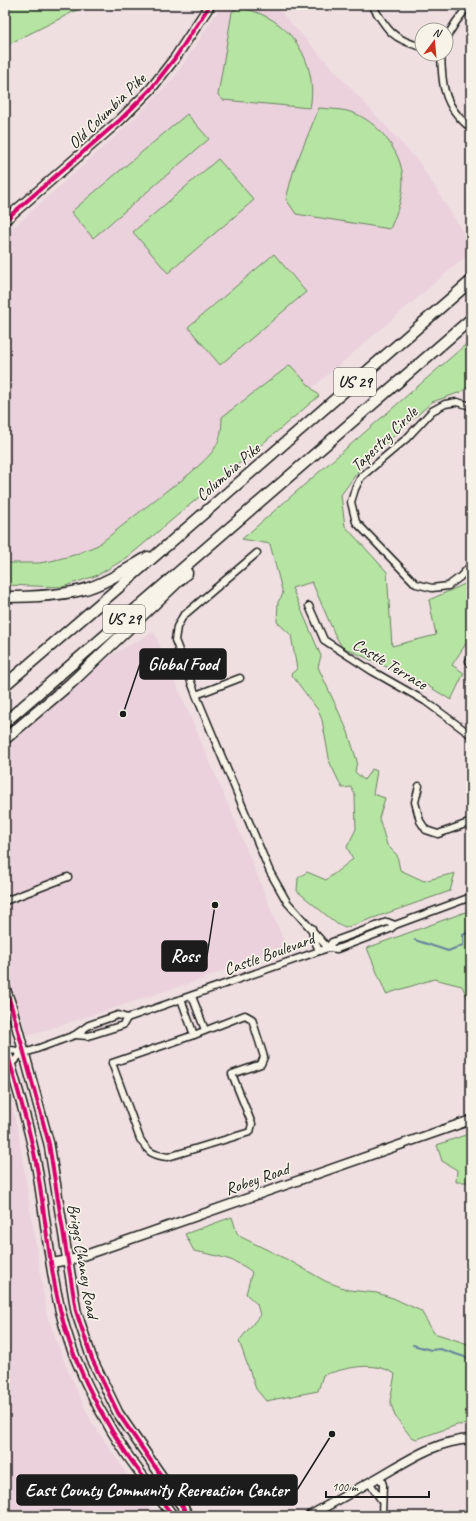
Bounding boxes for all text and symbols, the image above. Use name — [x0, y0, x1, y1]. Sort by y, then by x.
north arrow — [414, 22, 454, 62]
text: N — [432, 25, 444, 41]
street label: Old Columbia Pike — [64, 68, 151, 153]
road number: US 29 — [334, 368, 376, 396]
street label: Tapestry Circle — [346, 401, 423, 476]
street label: Columbia Pike — [191, 437, 266, 506]
road number: US 29 — [103, 605, 145, 633]
street label: Castle Terrace — [349, 634, 432, 695]
callout: Global Food — [140, 649, 226, 679]
text: Global Food — [148, 653, 221, 675]
street label: Castle Boulevard — [221, 927, 319, 980]
callout: Ross — [162, 941, 207, 971]
text: Ross — [171, 945, 201, 967]
street label: Robey Road — [222, 1158, 294, 1200]
street label: Briggs Chaney Road — [63, 1202, 104, 1323]
scale bar — [326, 1473, 429, 1499]
callout: East County Community Recreation Center — [17, 1475, 297, 1505]
text: East County Community Recreation Center — [25, 1479, 291, 1501]
text: 100 m — [332, 1479, 359, 1495]

